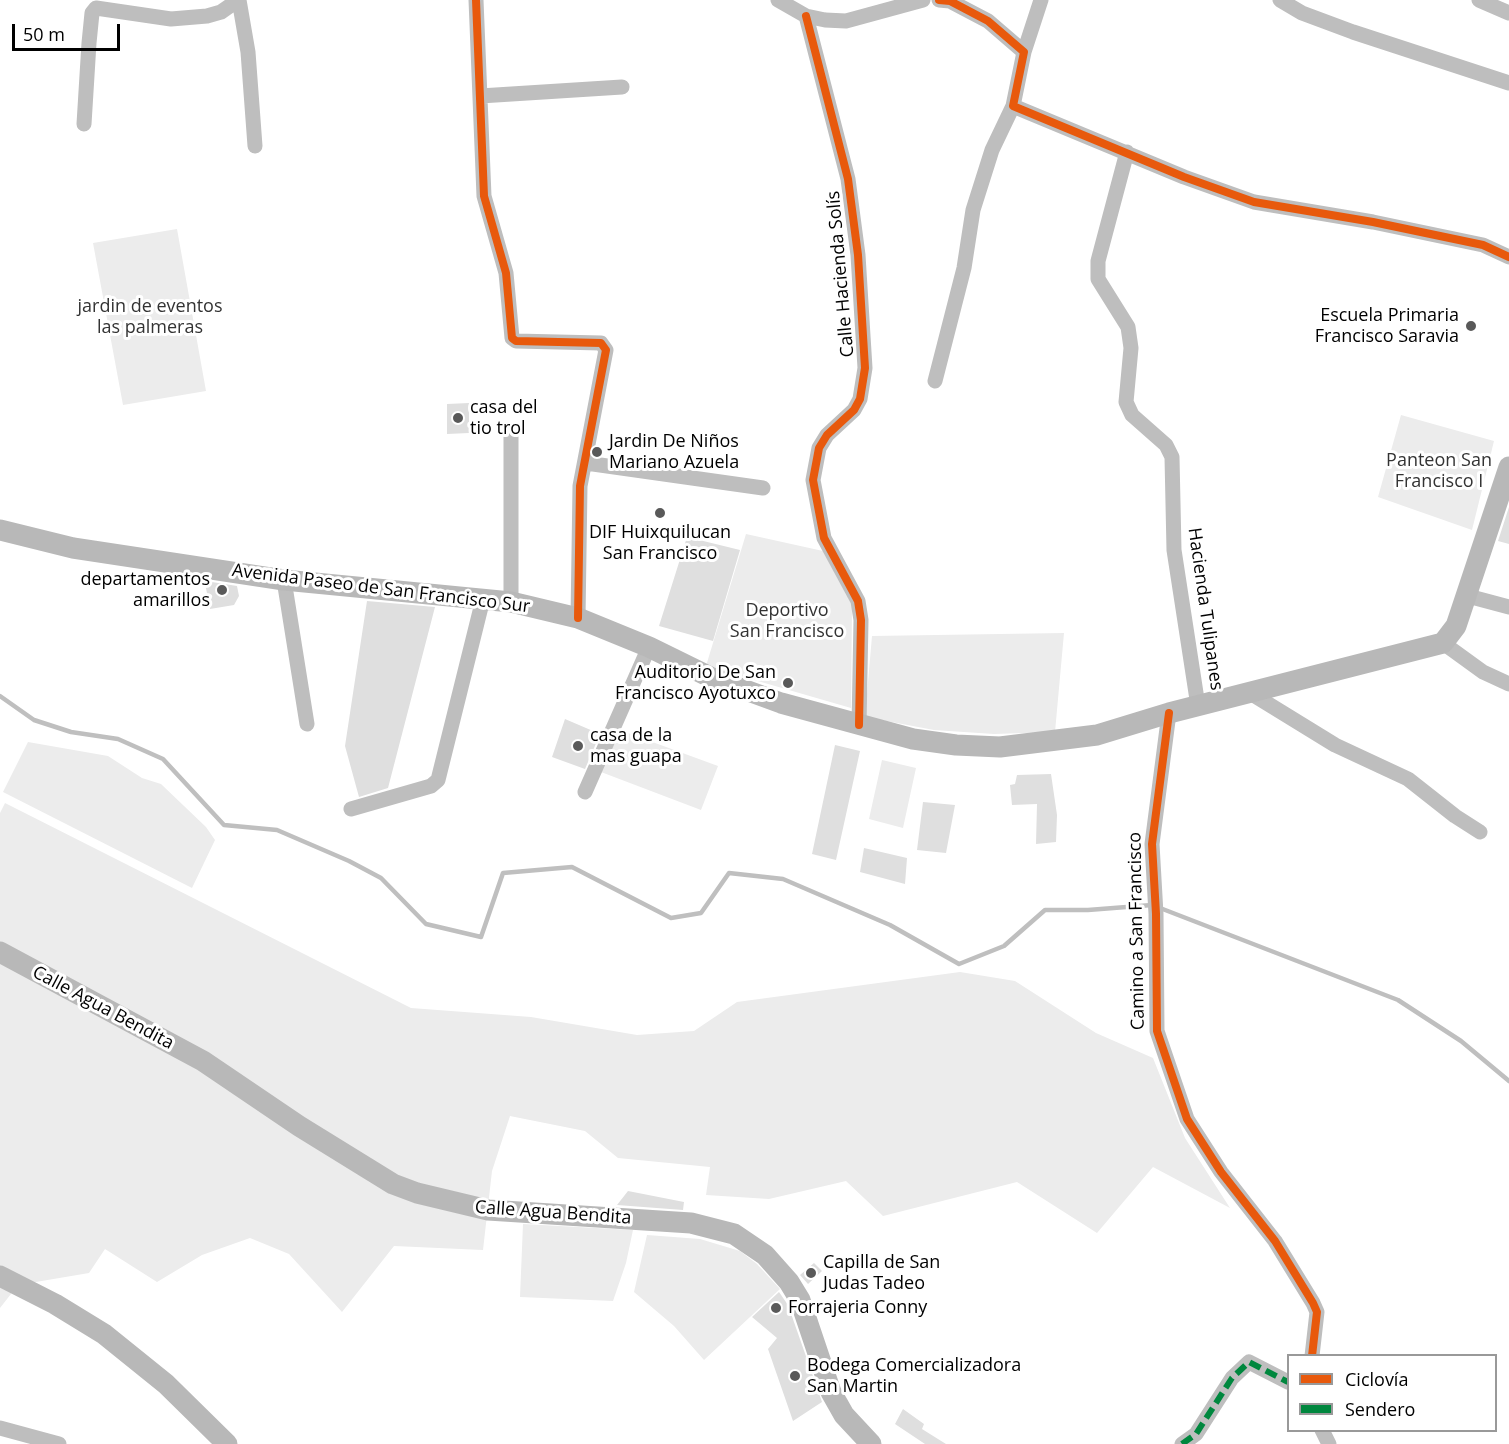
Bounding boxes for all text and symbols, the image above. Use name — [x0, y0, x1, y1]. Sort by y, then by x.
scale bar — [15, 12, 123, 50]
text: 50 m — [23, 22, 65, 46]
street label: Calle Hacienda Solís — [823, 190, 859, 358]
park label: jardin de eventos las palmeras — [77, 296, 223, 338]
place label: Escuela Primaria Francisco Saravia — [1315, 305, 1459, 348]
marker: Escuela Primaria Francisco Saravia — [1464, 319, 1478, 333]
place label: casa del tio trol — [470, 397, 538, 440]
marker: casa del tio trol — [451, 411, 465, 425]
place label: Jardin De Niños Mariano Azuela — [609, 431, 739, 474]
marker: Jardin De Niños Mariano Azuela — [590, 445, 604, 459]
park label: Panteon San Francisco I — [1386, 450, 1492, 492]
marker: DIF Huixquilucan San Francisco — [653, 506, 667, 520]
place label: DIF Huixquilucan San Francisco — [589, 522, 731, 564]
street label: Hacienda Tulipanes — [1183, 526, 1227, 692]
street label: Avenida Paseo de San Francisco Sur — [231, 560, 531, 618]
place label: departamentos amarillos — [80, 569, 210, 612]
marker: departamentos amarillos — [215, 583, 229, 597]
park label: Deportivo San Francisco — [730, 600, 844, 642]
place label: Auditorio De San Francisco Ayotuxco — [615, 662, 776, 704]
marker: Auditorio De San Francisco Ayotuxco — [781, 676, 795, 690]
place label: casa de la mas guapa — [590, 725, 682, 768]
marker: casa de la mas guapa — [571, 739, 585, 753]
street label: Camino a San Francisco — [1124, 832, 1150, 1030]
street label: Calle Agua Bendita — [29, 962, 177, 1054]
street label: Calle Agua Bendita — [474, 1197, 632, 1229]
place label: Capilla de San Judas Tadeo — [823, 1252, 940, 1294]
marker: Capilla de San Judas Tadeo — [804, 1266, 818, 1280]
place label: Forrajeria Conny — [788, 1297, 927, 1319]
marker: Forrajeria Conny — [769, 1301, 783, 1315]
legend — [1287, 1354, 1497, 1432]
place label: Bodega Comercializadora San Martin — [807, 1355, 1021, 1398]
text: Ciclovía — [1345, 1367, 1408, 1391]
marker: Bodega Comercializadora San Martin — [788, 1369, 802, 1383]
text: Sendero — [1345, 1397, 1415, 1421]

